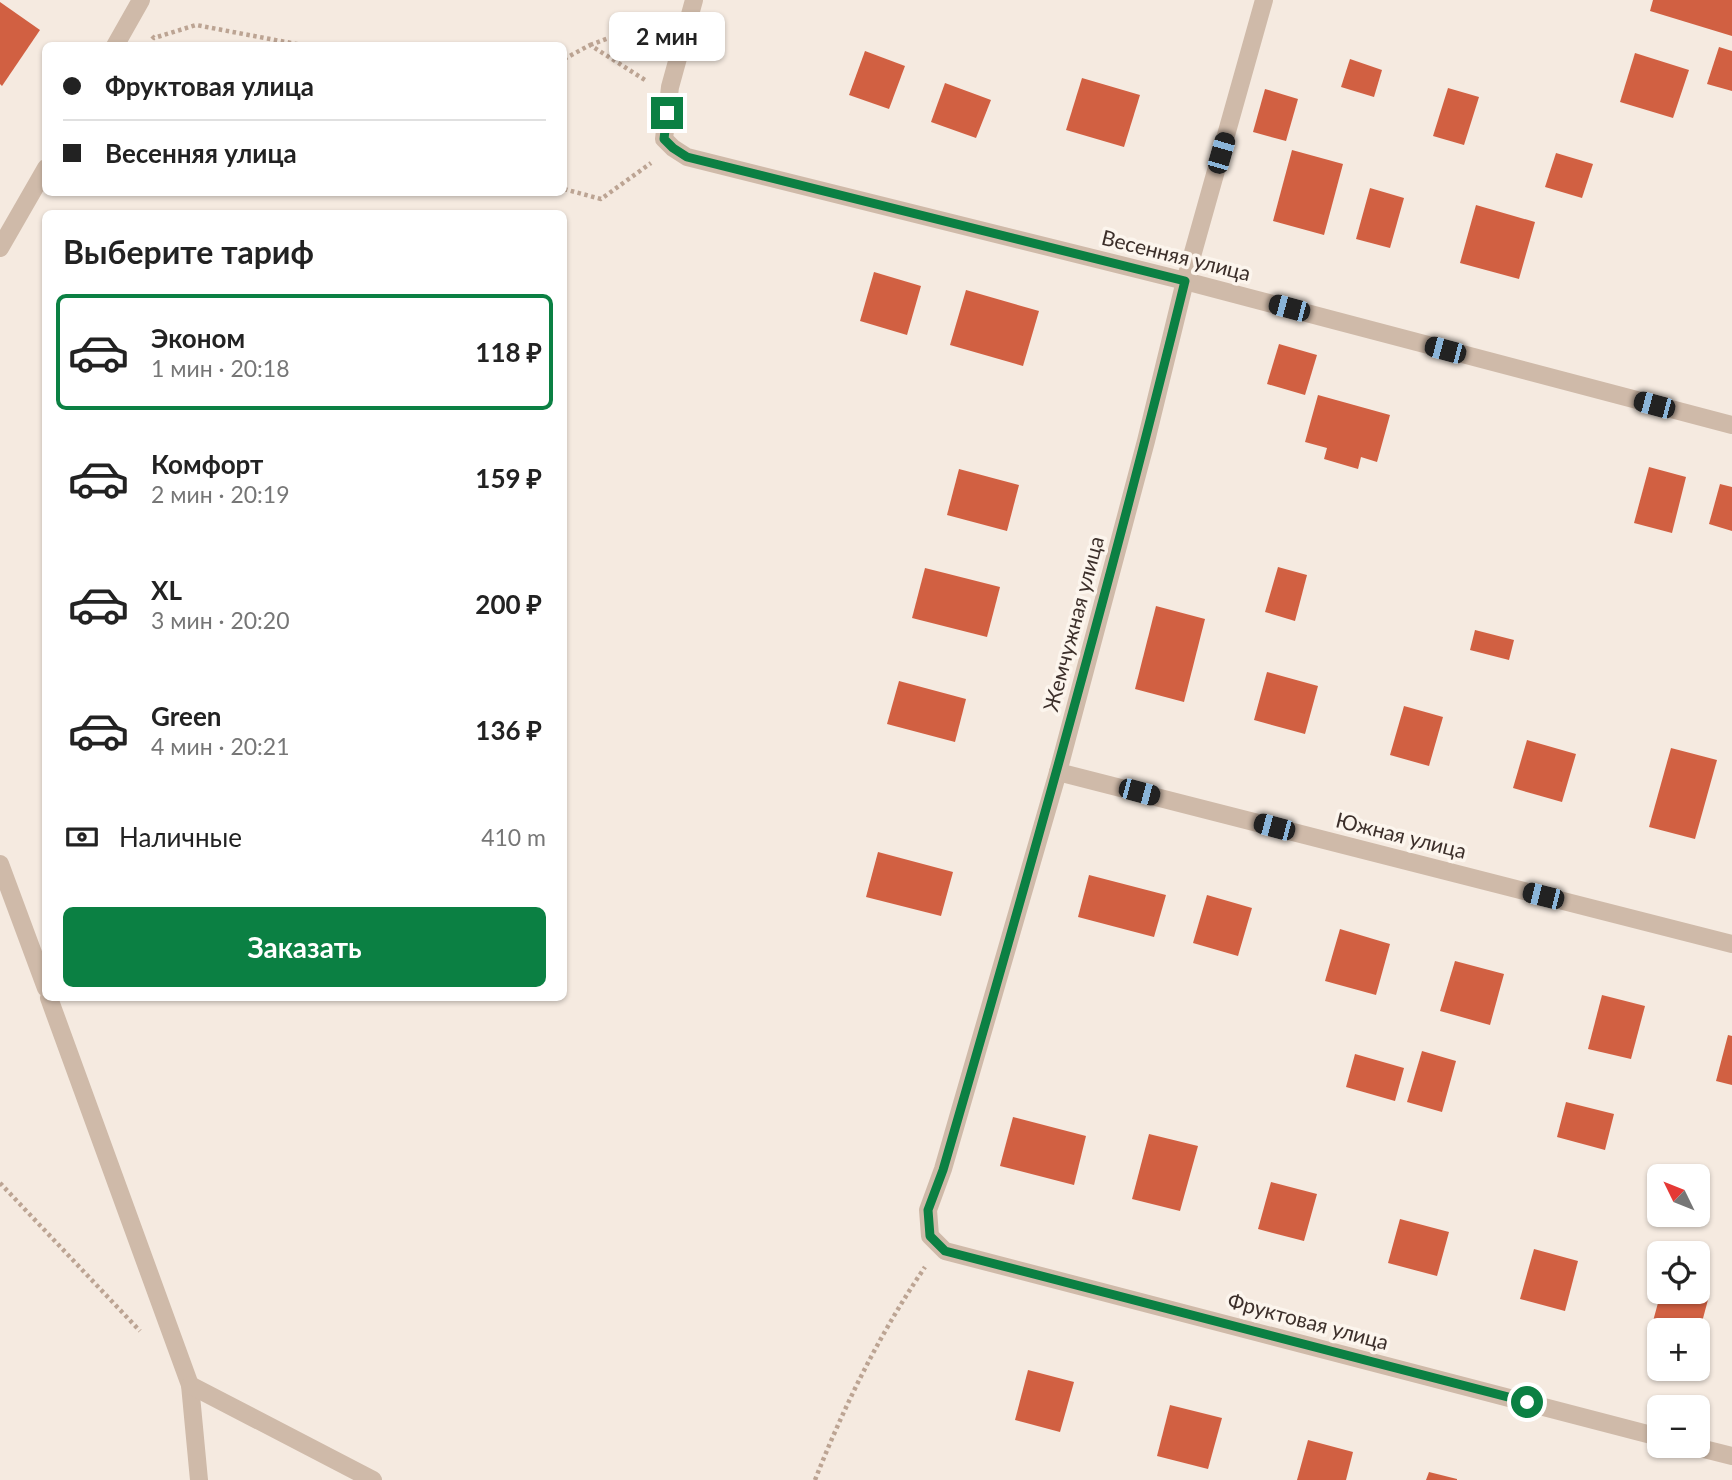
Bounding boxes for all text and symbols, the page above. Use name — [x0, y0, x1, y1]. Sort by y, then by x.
callout: 2 мин — [609, 11, 725, 60]
text: 2 мин — [636, 22, 698, 50]
text: Фруктовая улица — [105, 70, 314, 102]
route end — [651, 97, 683, 129]
car — [1206, 130, 1237, 176]
text: Весенняя улица — [105, 137, 297, 169]
street label: Весенняя улица — [1099, 224, 1253, 285]
text: Выберите тариф — [63, 232, 314, 271]
car — [1266, 292, 1313, 324]
icon: car — [67, 321, 130, 384]
text: Эконом — [151, 322, 245, 354]
car — [1422, 334, 1469, 366]
text: 118 ₽ — [475, 336, 542, 368]
text: 1 мин · 20:18 — [151, 354, 290, 382]
car — [1631, 389, 1678, 421]
icon: car — [67, 447, 130, 510]
text: Комфорт — [151, 448, 263, 480]
text: 159 ₽ — [475, 462, 542, 494]
text: 2 мин · 20:19 — [151, 480, 290, 508]
street label: Жемчужная улица — [1037, 533, 1108, 714]
icon: car — [67, 573, 130, 636]
text: XL — [151, 574, 182, 606]
text: 200 ₽ — [475, 588, 542, 620]
text: 3 мин · 20:20 — [151, 606, 290, 634]
icon: car — [67, 699, 130, 762]
text: Green — [151, 700, 221, 732]
text: 136 ₽ — [475, 714, 542, 746]
text: 4 мин · 20:21 — [151, 732, 290, 760]
car — [1116, 776, 1163, 808]
street label: Южная улица — [1334, 806, 1469, 863]
car — [1251, 811, 1298, 843]
icon: cash — [63, 818, 101, 856]
text: Наличные — [119, 821, 242, 853]
text: 410 m — [481, 823, 546, 851]
car — [1521, 881, 1566, 911]
button: Заказать — [63, 907, 546, 987]
north arrow — [1647, 1164, 1710, 1227]
map controls — [1647, 1164, 1710, 1458]
button: locate — [1647, 1241, 1710, 1304]
street label: Фруктовая улица — [1225, 1287, 1392, 1354]
button: + — [1647, 1318, 1710, 1381]
route start — [1511, 1386, 1543, 1418]
button: − — [1647, 1395, 1710, 1458]

